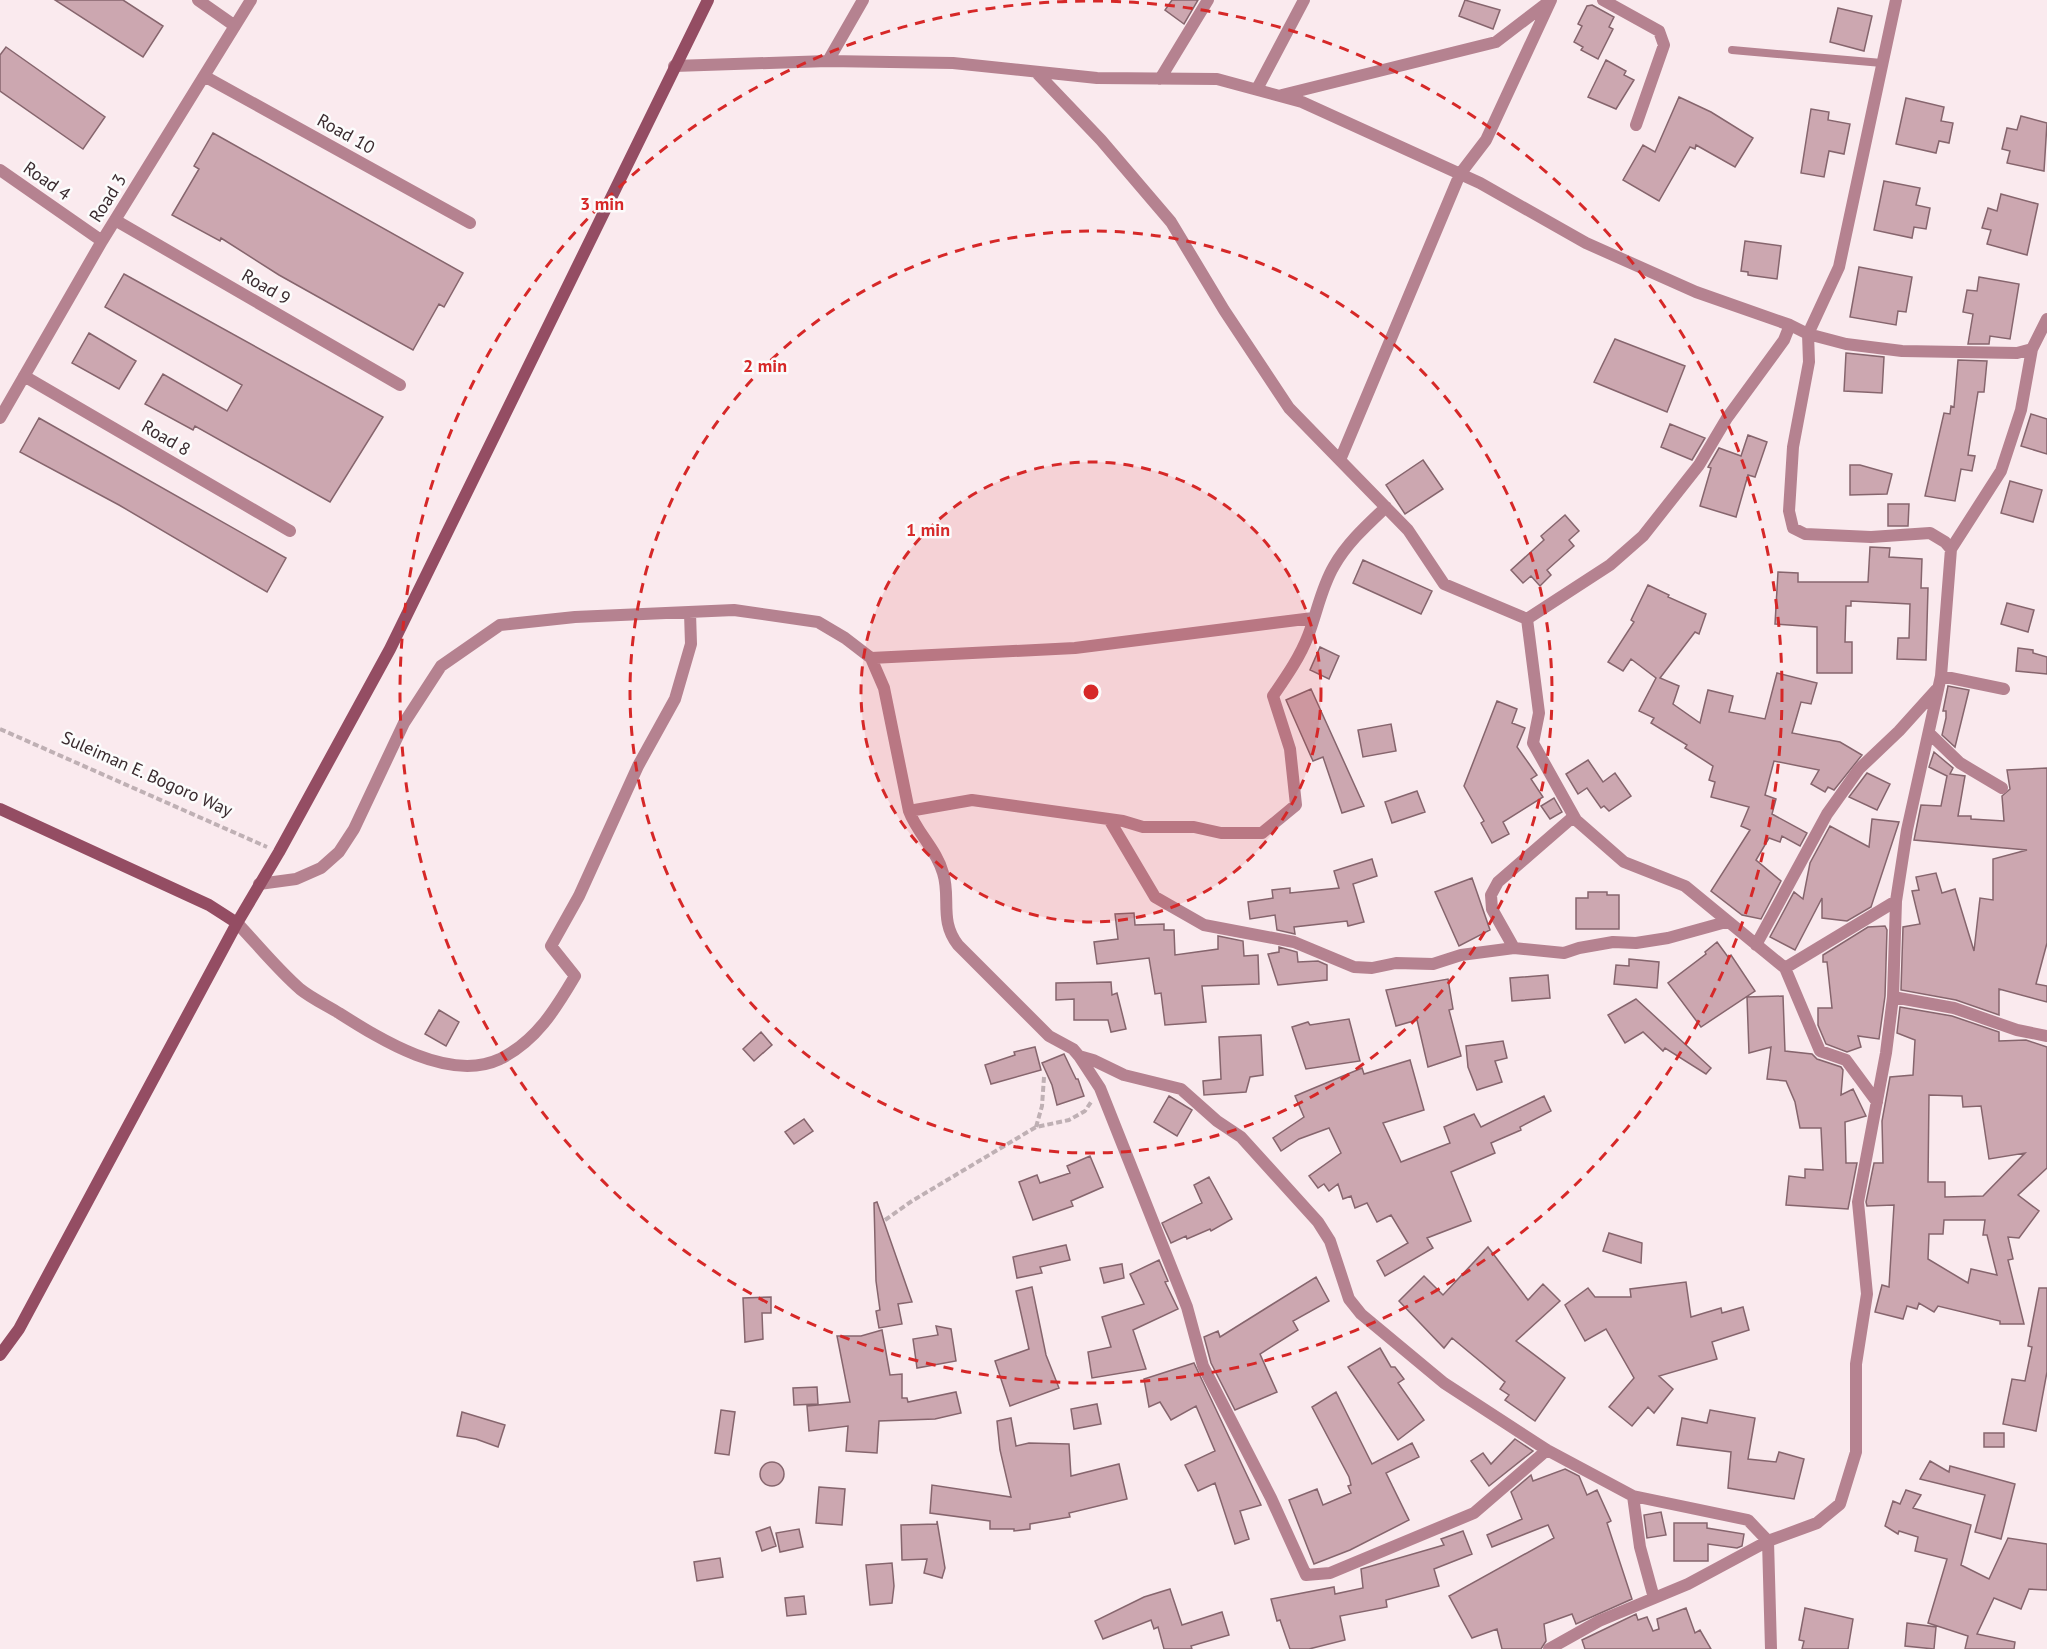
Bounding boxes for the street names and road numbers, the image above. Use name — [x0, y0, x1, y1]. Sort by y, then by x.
street label: Road 10 — [313, 108, 379, 159]
street label: Road 4 — [19, 156, 76, 205]
street label: Road 3 — [84, 169, 131, 226]
street label: Road 9 — [238, 263, 295, 310]
street label: Road 8 — [138, 414, 195, 461]
street label: Suleiman E. Bogoro Way — [58, 725, 237, 822]

